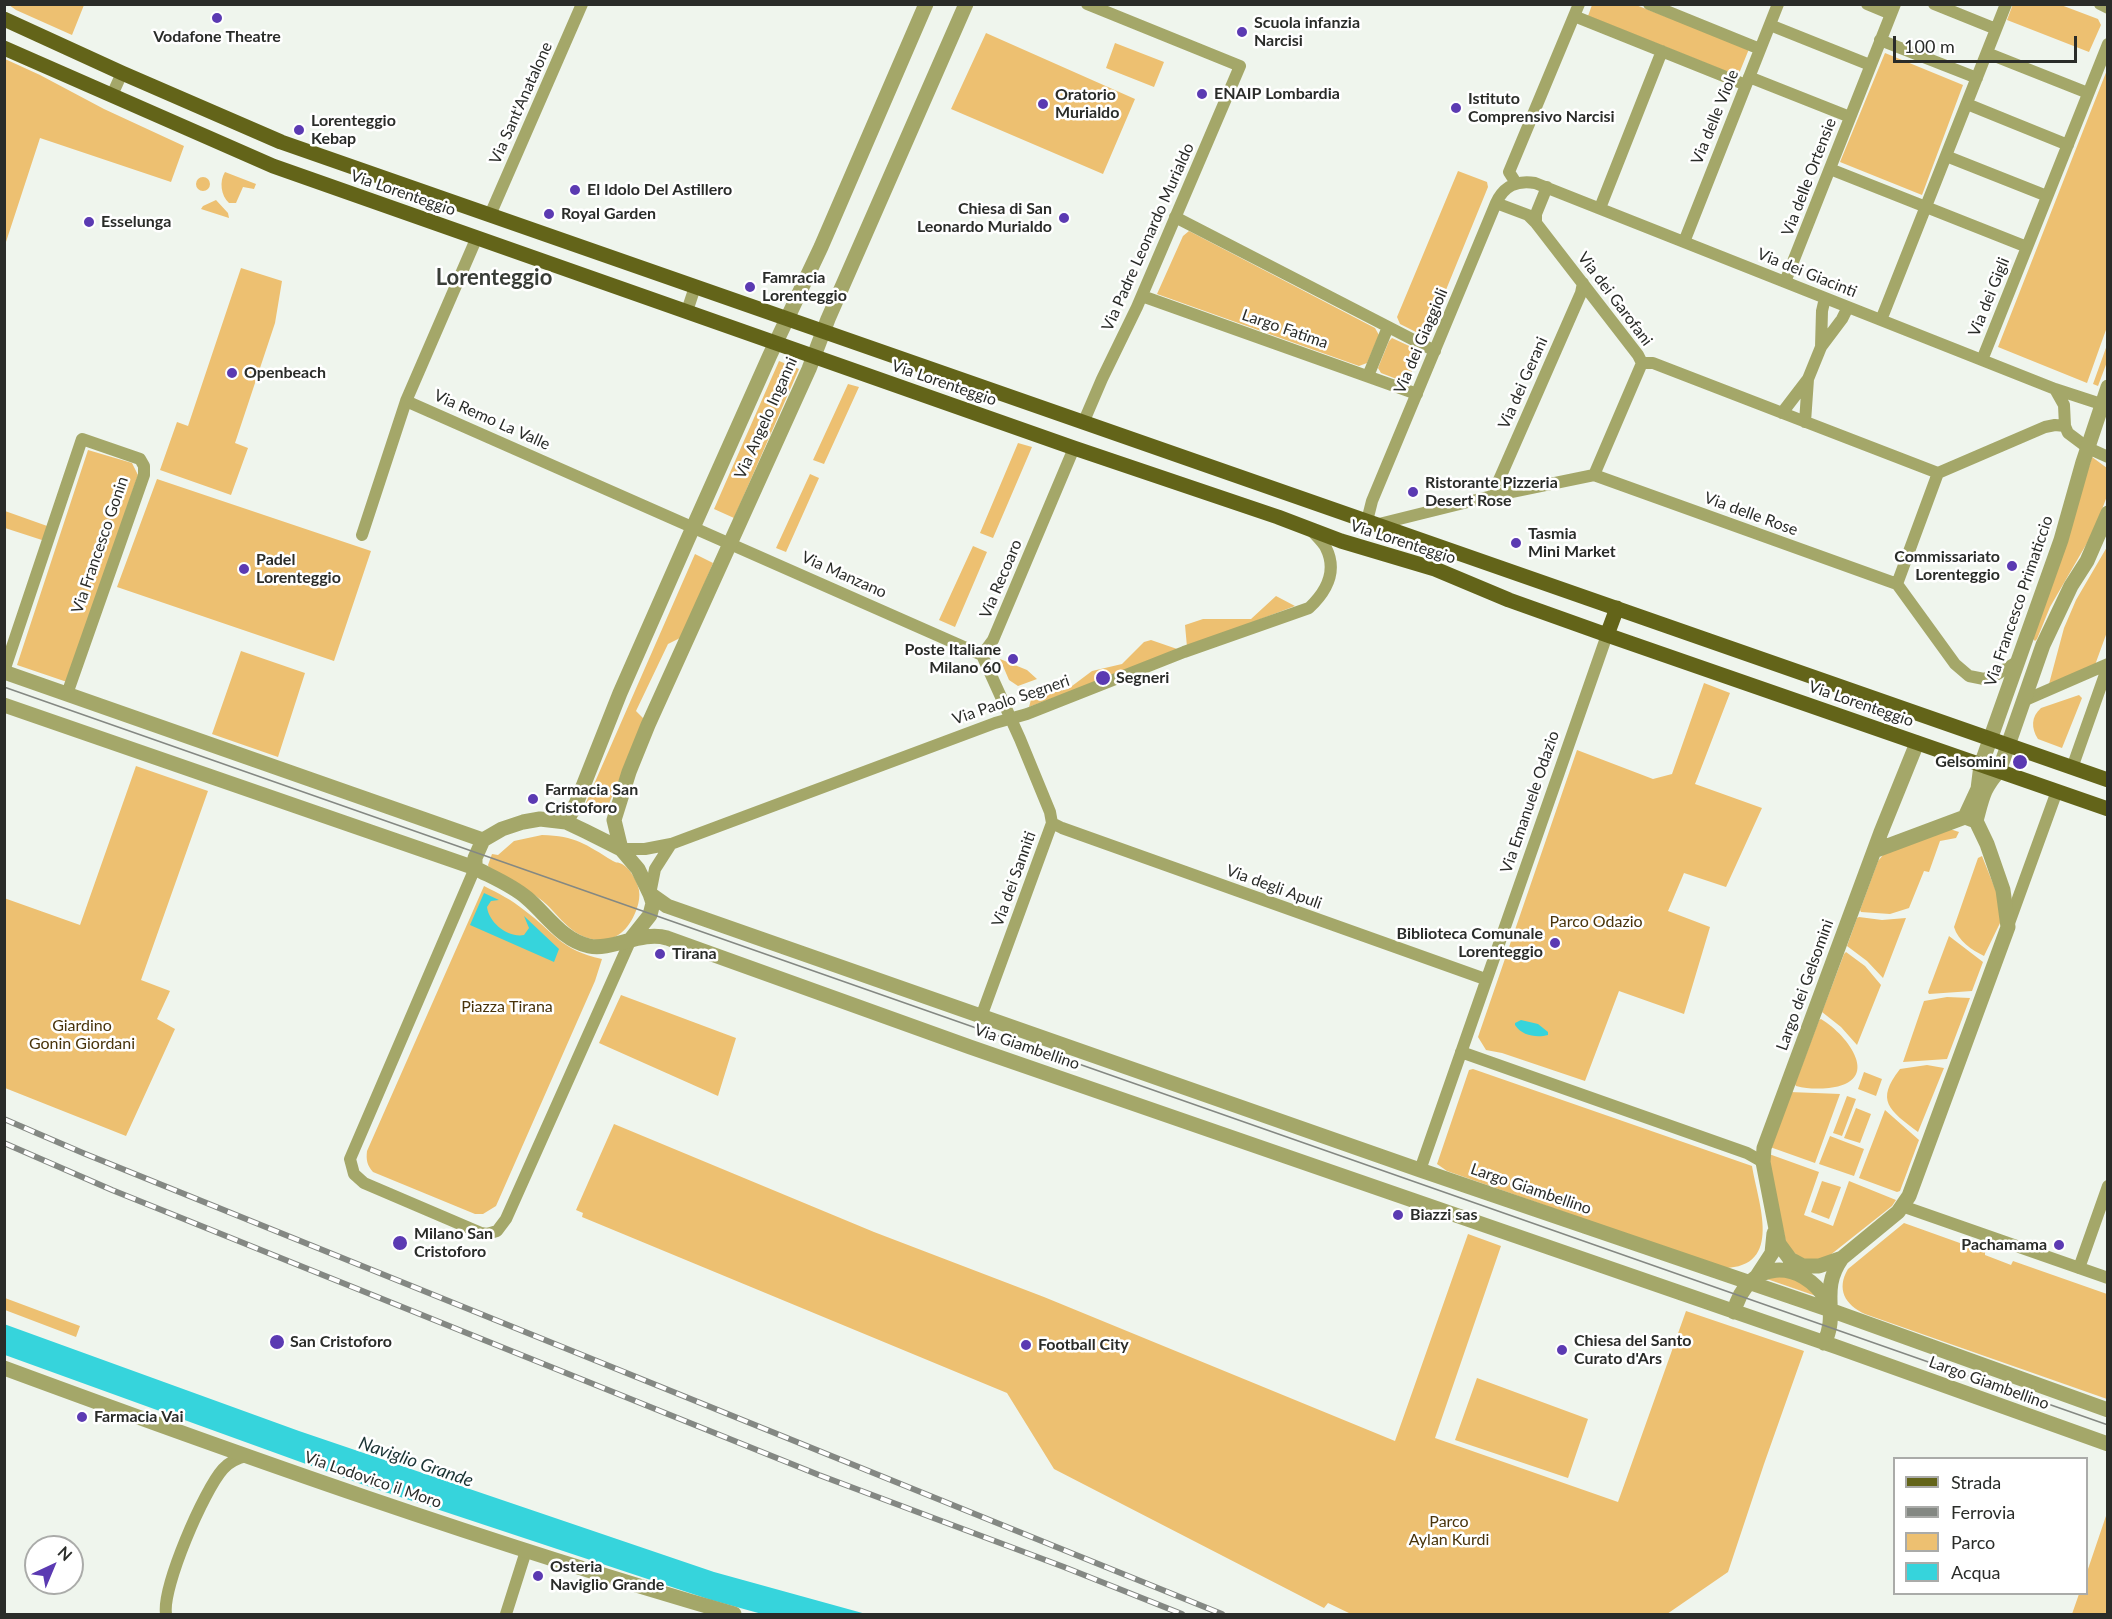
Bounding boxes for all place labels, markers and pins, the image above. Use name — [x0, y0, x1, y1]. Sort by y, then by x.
marker: Vodafone Theatre — [210, 11, 224, 25]
place label: Scuola infanzia Narcisi — [1254, 13, 1360, 51]
marker: Scuola infanzia Narcisi — [1235, 25, 1249, 39]
place label: Vodafone Theatre — [153, 27, 281, 47]
place label: ENAIP Lombardia — [1214, 84, 1340, 104]
place label: Oratorio Murialdo — [1055, 85, 1119, 123]
marker: ENAIP Lombardia — [1195, 87, 1209, 101]
place label: Istituto Comprensivo Narcisi — [1468, 89, 1615, 127]
marker: Oratorio Murialdo — [1036, 97, 1050, 111]
marker: Istituto Comprensivo Narcisi — [1449, 101, 1463, 115]
place label: Lorenteggio Kebap — [311, 111, 396, 149]
marker: Lorenteggio Kebap — [292, 123, 306, 137]
place label: El Idolo Del Astillero — [587, 180, 732, 200]
marker: El Idolo Del Astillero — [568, 183, 582, 197]
place label: Chiesa di San Leonardo Murialdo — [917, 199, 1052, 237]
place label: Royal Garden — [561, 204, 656, 224]
marker: Royal Garden — [542, 207, 556, 221]
marker: Chiesa di San Leonardo Murialdo — [1057, 211, 1071, 225]
place label: Esselunga — [101, 212, 171, 232]
marker: Esselunga — [82, 215, 96, 229]
place label: Famracia Lorenteggio — [762, 268, 847, 306]
marker: Famracia Lorenteggio — [743, 280, 757, 294]
place label: Openbeach — [244, 363, 326, 383]
marker: Openbeach — [225, 366, 239, 380]
place label: Ristorante Pizzeria Desert Rose — [1425, 473, 1558, 511]
marker: Ristorante Pizzeria Desert Rose — [1406, 485, 1420, 499]
place label: Tasmia Mini Market — [1528, 524, 1616, 562]
marker: Tasmia Mini Market — [1509, 536, 1523, 550]
place label: Commissariato Lorenteggio — [1894, 547, 2000, 585]
place label: Padel Lorenteggio — [256, 550, 341, 588]
marker: Commissariato Lorenteggio — [2005, 559, 2019, 573]
marker: Padel Lorenteggio — [237, 562, 251, 576]
place label: Poste Italiane Milano 60 — [905, 640, 1001, 678]
marker: Poste Italiane Milano 60 — [1006, 652, 1020, 666]
place label: Segneri — [1116, 668, 1169, 688]
marker: Segneri — [1094, 669, 1112, 687]
place label: Gelsomini — [1935, 752, 2006, 772]
marker: Gelsomini — [2011, 753, 2029, 771]
place label: Farmacia San Cristoforo — [545, 780, 638, 818]
marker: Farmacia San Cristoforo — [526, 792, 540, 806]
place label: Biblioteca Comunale Lorenteggio — [1397, 924, 1543, 962]
marker: Biblioteca Comunale Lorenteggio — [1548, 936, 1562, 950]
place label: Tirana — [672, 944, 717, 964]
marker: Tirana — [653, 947, 667, 961]
place label: Biazzi sas — [1410, 1205, 1477, 1225]
marker: Biazzi sas — [1391, 1208, 1405, 1222]
place label: Milano San Cristoforo — [414, 1224, 493, 1262]
marker: Milano San Cristoforo — [391, 1234, 409, 1252]
place label: Pachamama — [1961, 1235, 2047, 1255]
marker: Pachamama — [2052, 1238, 2066, 1252]
place label: Chiesa del Santo Curato d'Ars — [1574, 1331, 1692, 1369]
place label: San Cristoforo — [290, 1332, 392, 1352]
marker: San Cristoforo — [268, 1333, 286, 1351]
place label: Football City — [1038, 1335, 1129, 1355]
marker: Football City — [1019, 1338, 1033, 1352]
marker: Chiesa del Santo Curato d'Ars — [1555, 1343, 1569, 1357]
place label: Farmacia Vai — [94, 1407, 183, 1427]
marker: Farmacia Vai — [75, 1410, 89, 1424]
place label: Osteria Naviglio Grande — [550, 1557, 664, 1595]
marker: Osteria Naviglio Grande — [531, 1569, 545, 1583]

